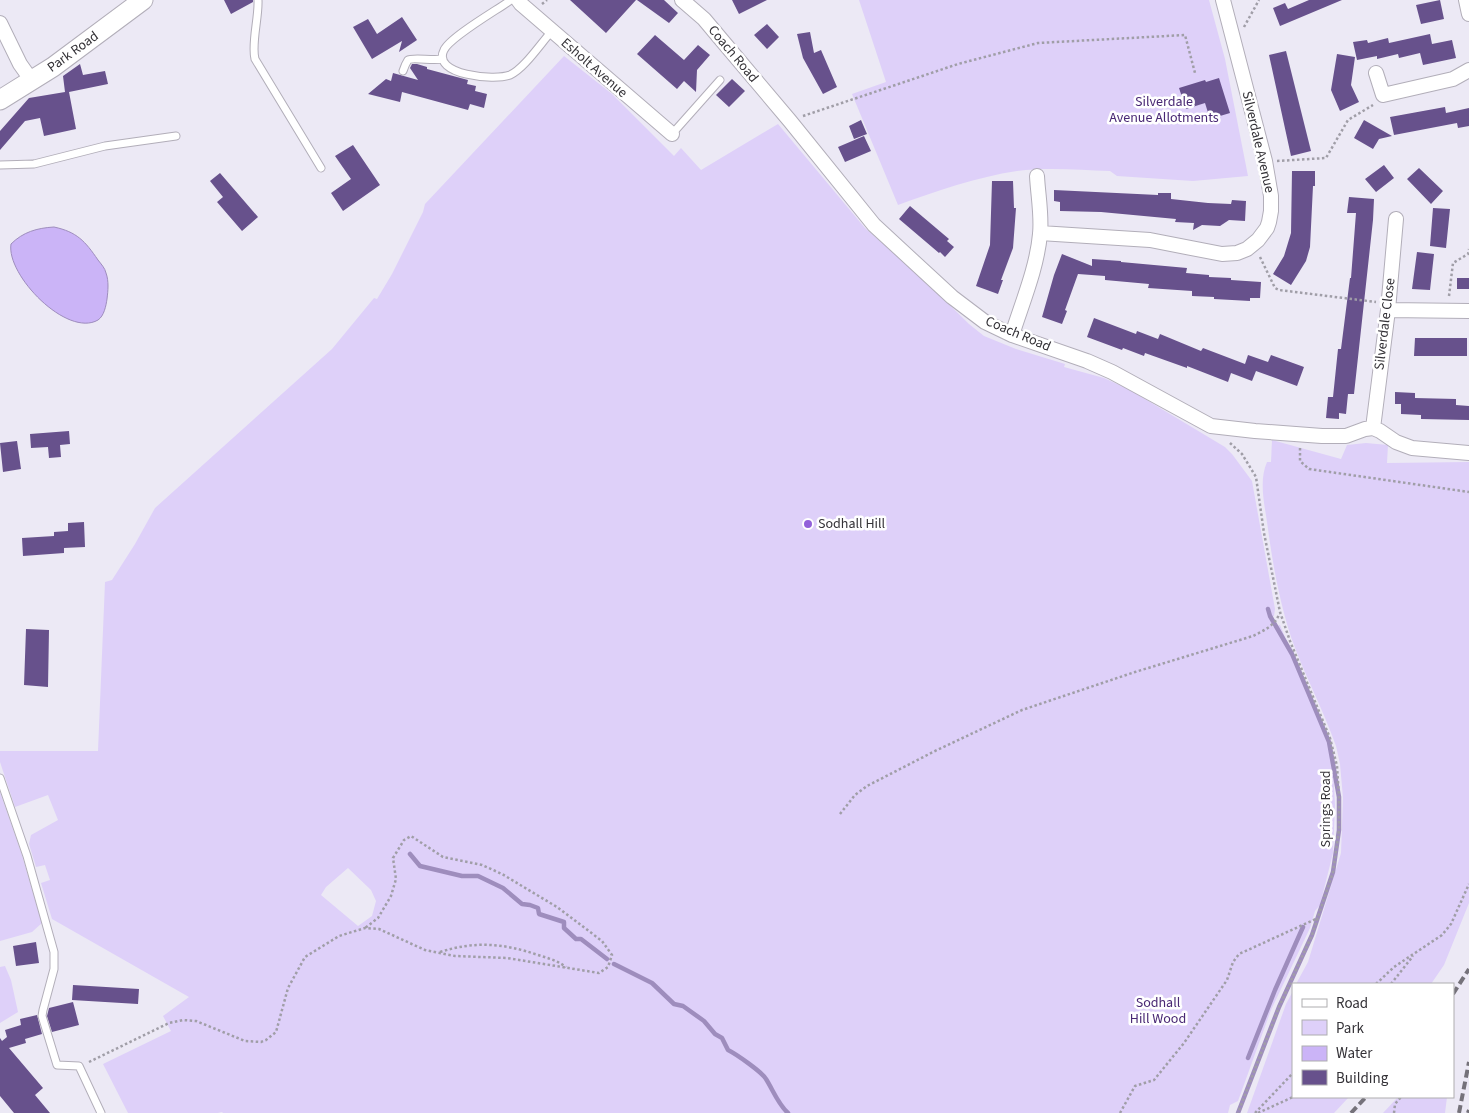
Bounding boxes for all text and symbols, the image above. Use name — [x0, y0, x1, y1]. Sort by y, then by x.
street label: Coach Road — [703, 21, 763, 87]
street label: Park Road — [43, 27, 103, 77]
street label: Esholt Avenue — [556, 33, 632, 103]
street label: Silverdale Avenue — [1237, 89, 1279, 195]
park label: Silverdale Avenue Allotments — [1109, 92, 1219, 128]
street label: Silverdale Close — [1369, 277, 1401, 371]
street label: Coach Road — [982, 311, 1054, 357]
place label: Sodhall Hill — [818, 514, 886, 534]
marker: Sodhall Hill — [802, 518, 814, 530]
street label: Springs Road — [1316, 771, 1336, 847]
legend — [1292, 983, 1454, 1098]
park label: Sodhall Hill Wood — [1130, 993, 1186, 1029]
text: Road — [1336, 993, 1368, 1014]
text: Park — [1336, 1018, 1365, 1039]
text: Water — [1336, 1043, 1373, 1064]
text: Building — [1336, 1068, 1389, 1089]

